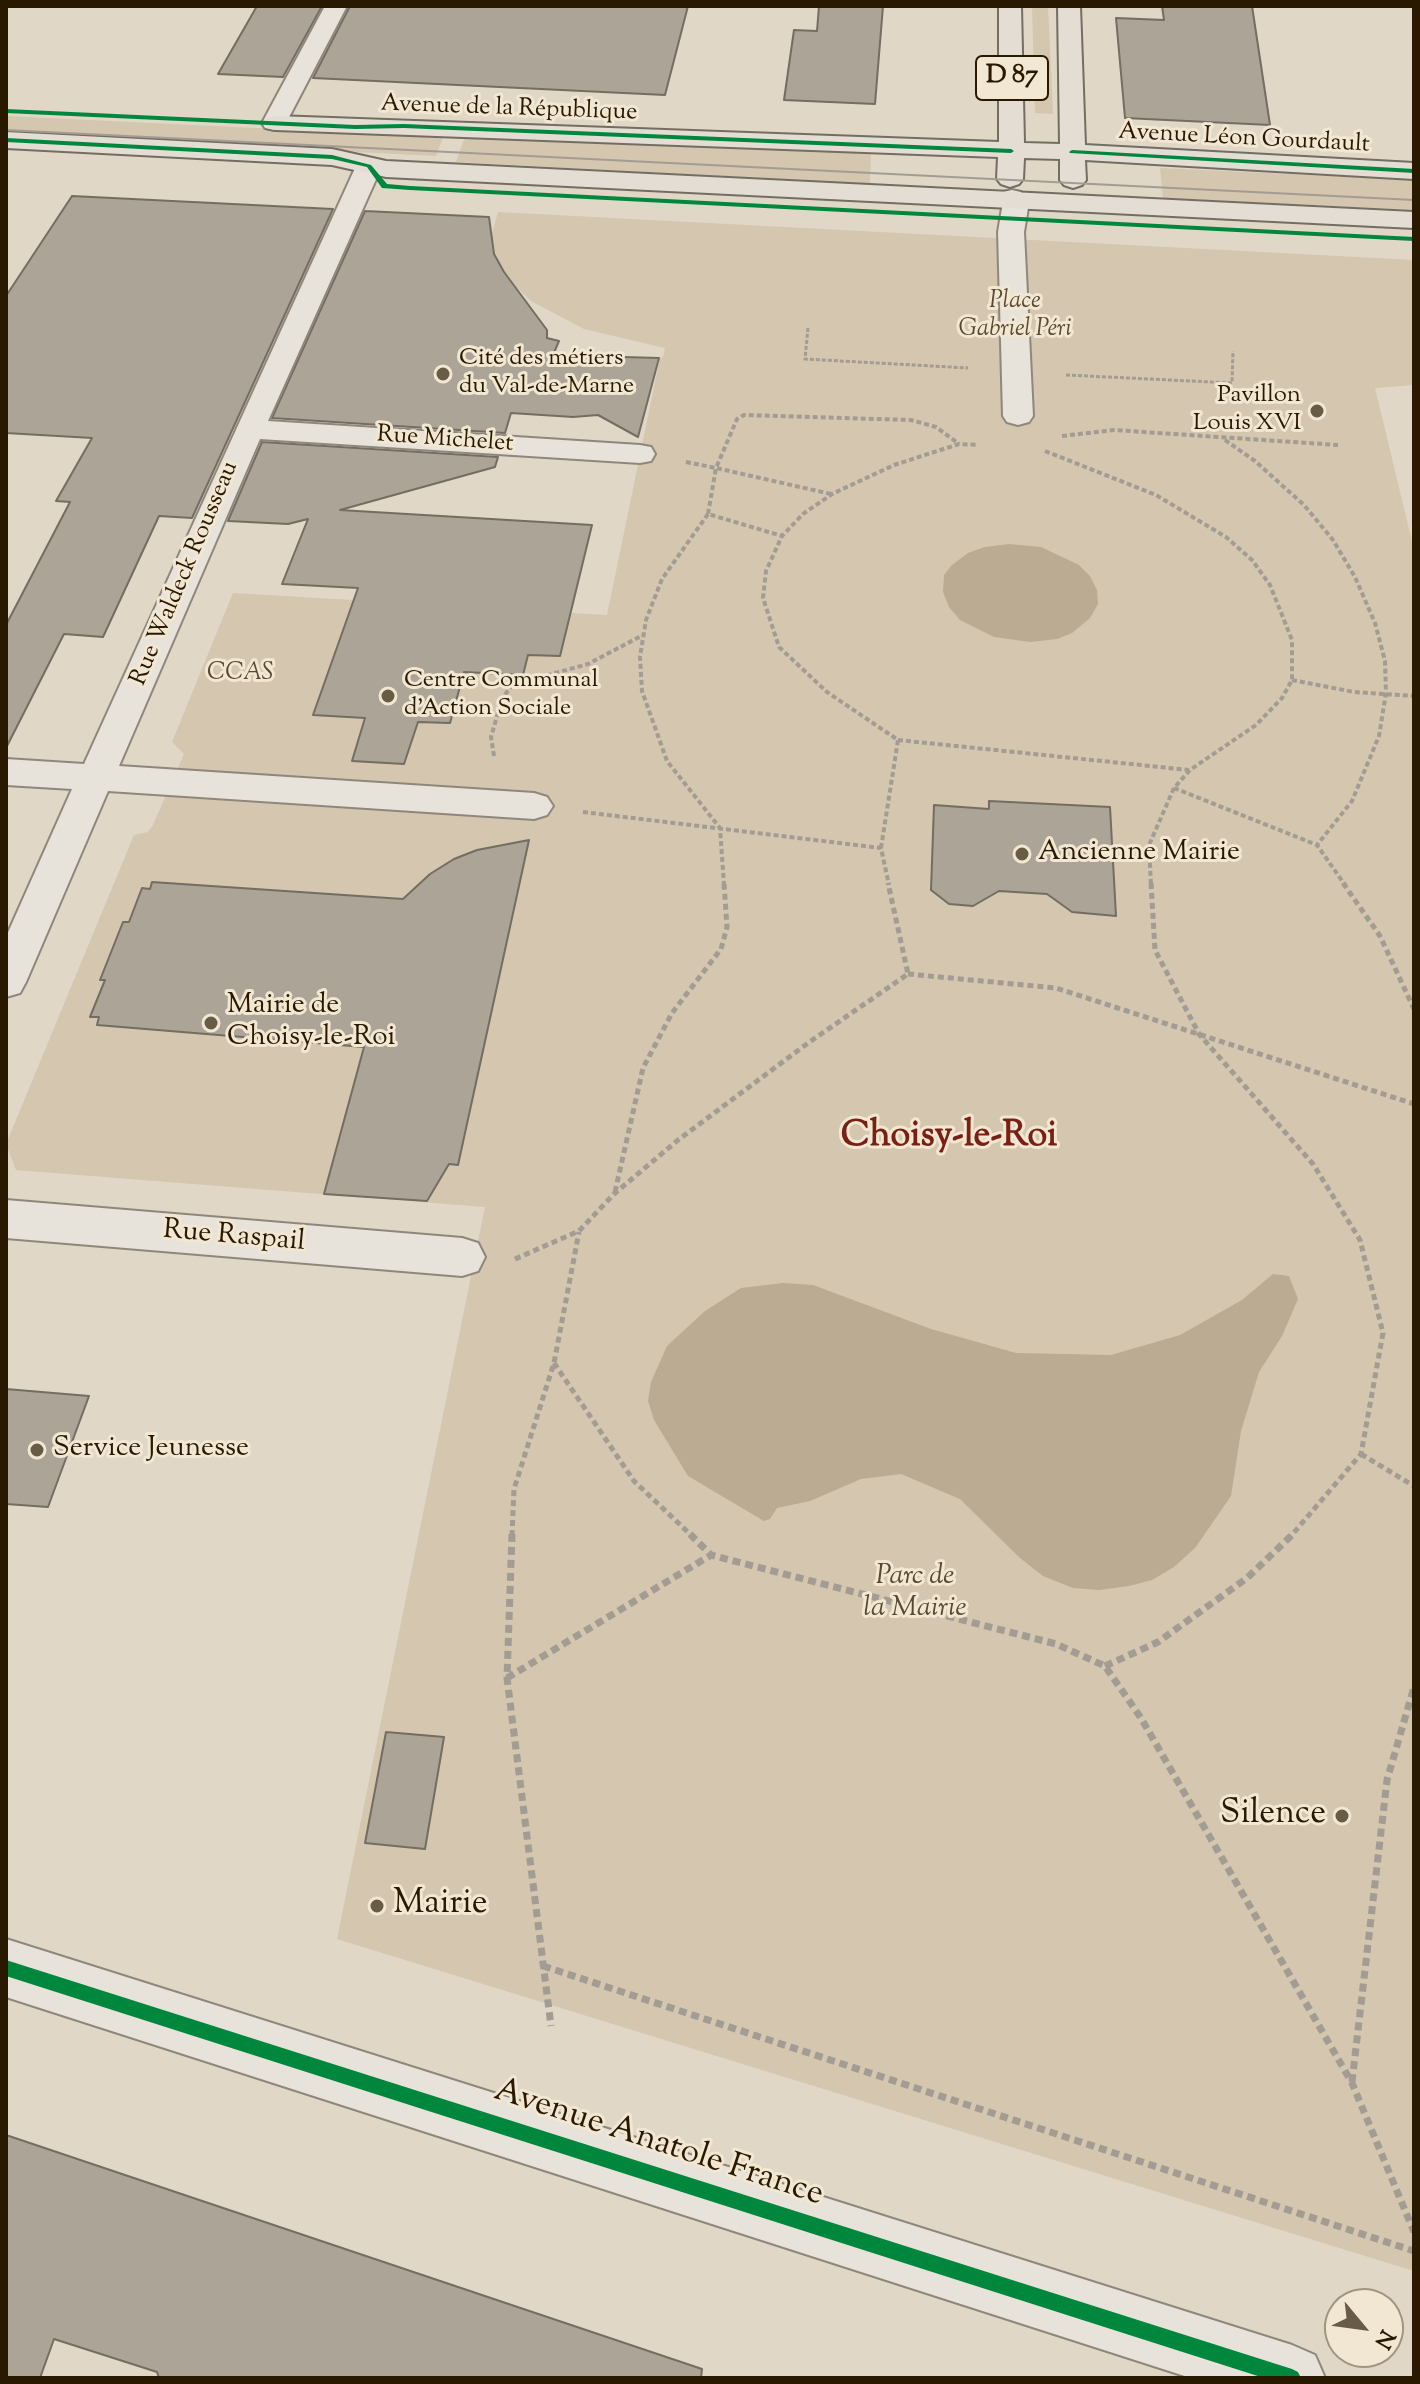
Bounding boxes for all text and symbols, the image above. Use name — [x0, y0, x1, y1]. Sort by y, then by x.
road number: D 87 — [976, 56, 1048, 100]
street label: Avenue de la République — [380, 91, 638, 129]
street label: Avenue Léon Gourdault — [1118, 119, 1370, 161]
park label: Place Gabriel Péri — [959, 289, 1071, 345]
place label: Cité des métiers du Val-de-Marne — [459, 346, 634, 402]
marker: Cité des métiers du Val-de-Marne — [434, 365, 452, 383]
place label: Pavillon Louis XVI — [1193, 383, 1301, 439]
marker: Pavillon Louis XVI — [1308, 402, 1326, 420]
street label: Rue Michelet — [376, 422, 514, 460]
street label: Rue Waldeck Rousseau — [126, 457, 246, 691]
park label: CCAS — [207, 661, 273, 689]
place label: Centre Communal d'Action Sociale — [404, 668, 598, 724]
marker: Centre Communal d'Action Sociale — [379, 687, 397, 705]
place label: Ancienne Mairie — [1038, 837, 1240, 871]
marker: Ancienne Mairie — [1013, 845, 1031, 863]
place label: Mairie de Choisy-le-Roi — [227, 990, 395, 1056]
marker: Mairie de Choisy-le-Roi — [202, 1014, 220, 1032]
district label: Choisy-le-Roi — [841, 1117, 1057, 1161]
street label: Rue Raspail — [161, 1215, 307, 1261]
place label: Service Jeunesse — [53, 1433, 249, 1467]
marker: Service Jeunesse — [28, 1441, 46, 1459]
park label: Parc de la Mairie — [864, 1561, 966, 1627]
place label: Silence — [1220, 1796, 1326, 1836]
marker: Silence — [1333, 1807, 1351, 1825]
place label: Mairie — [393, 1886, 487, 1926]
marker: Mairie — [368, 1897, 386, 1915]
street label: Avenue Anatole France — [488, 2072, 828, 2218]
north arrow — [1324, 2288, 1404, 2368]
text: N — [1365, 2323, 1401, 2354]

